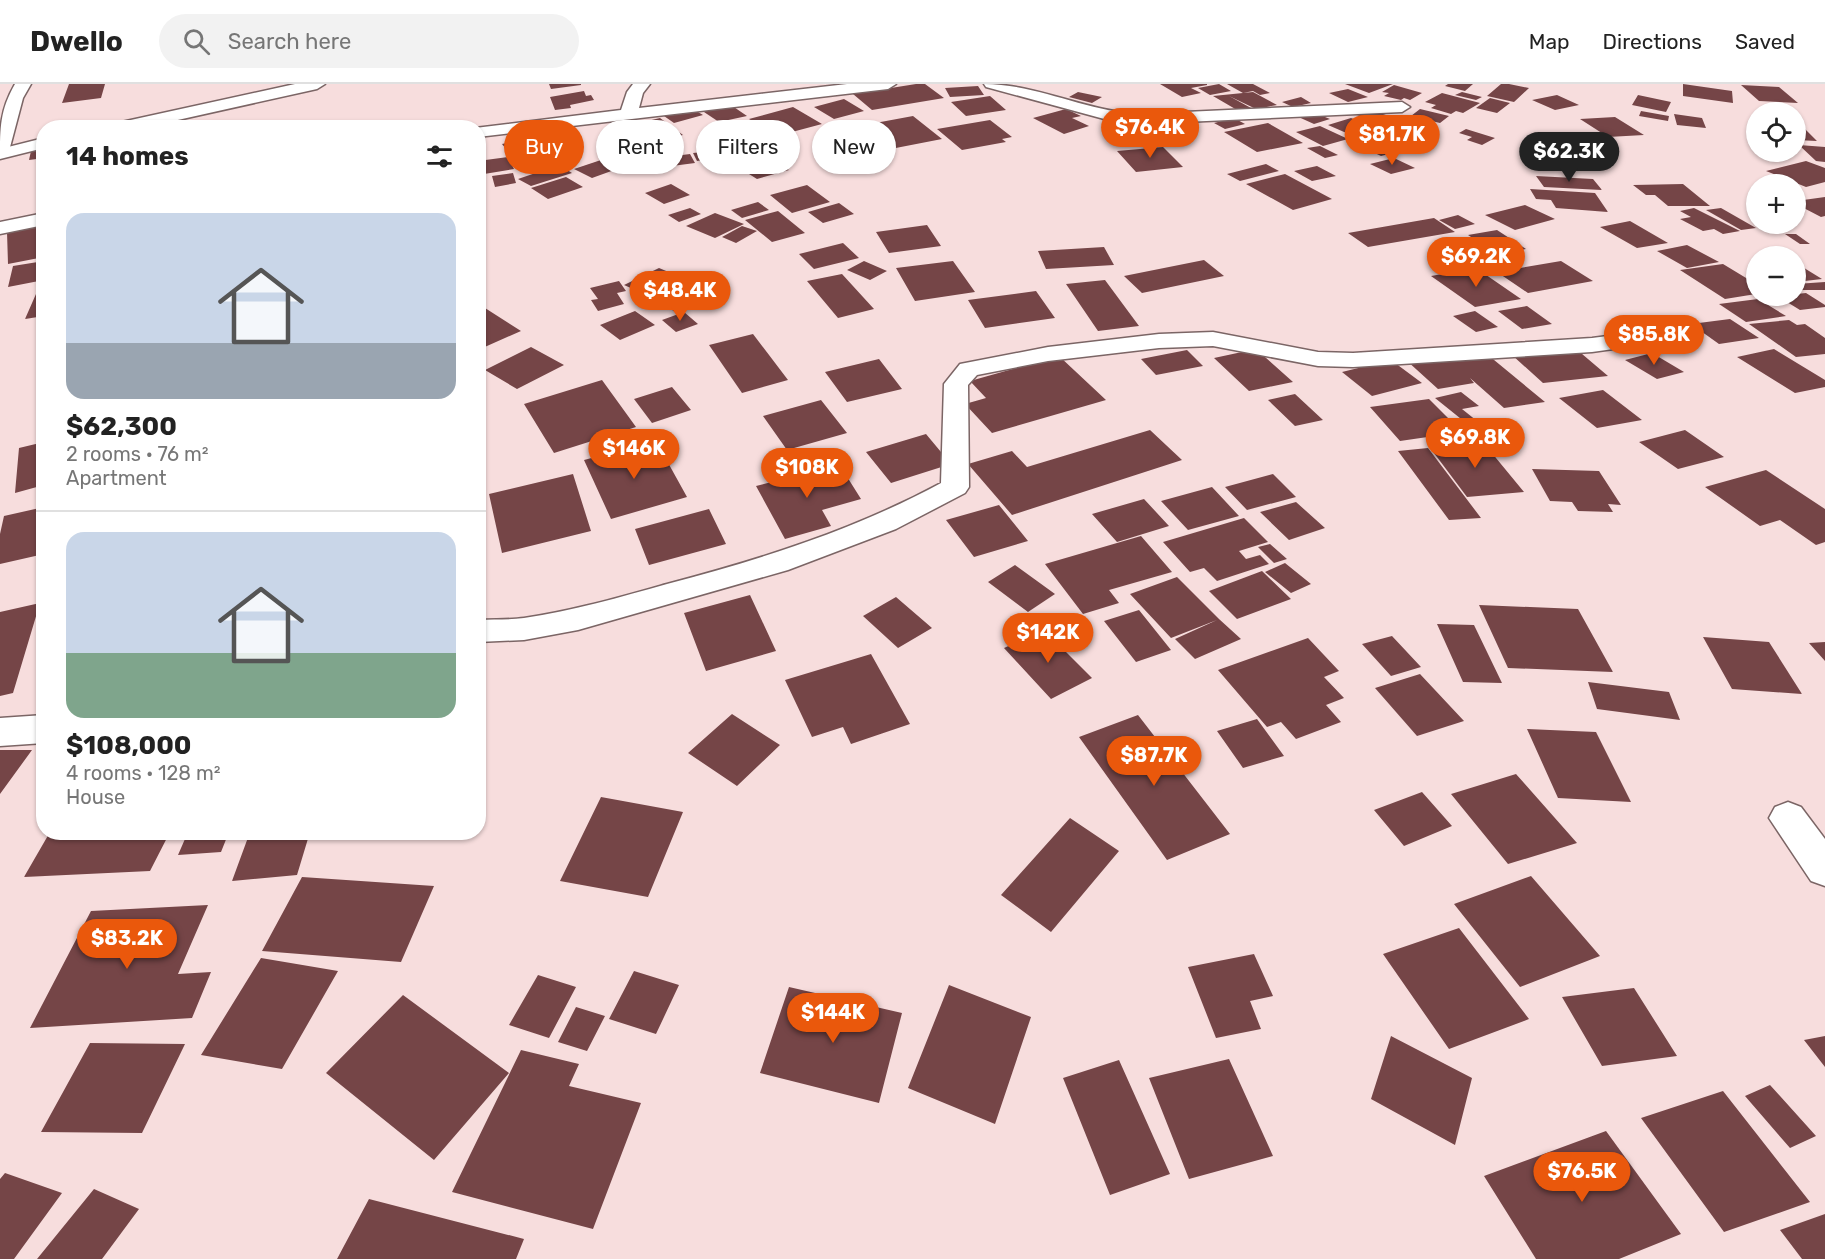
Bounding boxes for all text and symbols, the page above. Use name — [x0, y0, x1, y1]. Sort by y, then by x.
search box — [159, 14, 579, 68]
text: Dwello — [30, 25, 123, 58]
icon: search — [180, 25, 213, 58]
text: Search here — [228, 28, 351, 55]
text: Map — [1529, 29, 1570, 54]
text: Directions — [1603, 29, 1702, 54]
text: Saved — [1735, 29, 1795, 54]
map controls — [1746, 102, 1806, 306]
button: locate — [1746, 102, 1806, 162]
pin: $76.4K — [1101, 108, 1199, 159]
text: $76.4K — [1115, 115, 1185, 139]
pin: $81.7K — [1343, 115, 1441, 166]
chip: Buy — [504, 120, 584, 174]
chip: Rent — [596, 120, 684, 174]
chip: Filters — [696, 120, 800, 174]
chip: New — [812, 120, 896, 174]
text: $81.7K — [1359, 122, 1425, 146]
pin: $62.3K — [1520, 132, 1618, 183]
text: $62.3K — [1533, 139, 1605, 163]
icon: filters — [423, 140, 456, 173]
text: 14 homes — [66, 141, 189, 172]
button: + — [1746, 174, 1806, 234]
pin: $69.2K — [1427, 237, 1525, 288]
text: $69.2K — [1441, 244, 1511, 268]
button: − — [1746, 246, 1806, 306]
icon: home — [207, 252, 315, 360]
pin: $48.4K — [631, 271, 729, 322]
text: $48.4K — [644, 278, 716, 302]
pin: $85.8K — [1605, 315, 1703, 366]
text: $85.8K — [1618, 322, 1690, 346]
text: $62,300 — [66, 411, 177, 442]
pin: $69.8K — [1426, 418, 1524, 469]
text: $69.8K — [1440, 425, 1510, 449]
pin: $146K — [592, 429, 676, 480]
text: $146K — [602, 436, 666, 460]
text: 2 rooms · 76 m² — [66, 442, 209, 466]
pin: $108K — [765, 448, 849, 499]
text: $108K — [775, 455, 839, 479]
text: Apartment — [66, 466, 167, 490]
icon: home — [207, 571, 315, 679]
pin: $142K — [1006, 613, 1090, 664]
text: $142K — [1016, 620, 1080, 644]
text: $108,000 — [66, 730, 192, 761]
pin: $87.7K — [1105, 736, 1203, 787]
text: $87.7K — [1120, 743, 1188, 767]
text: 4 rooms · 128 m² — [66, 761, 221, 785]
text: House — [66, 785, 125, 809]
pin: $83.2K — [78, 919, 176, 970]
text: $83.2K — [91, 926, 163, 950]
pin: $144K — [791, 993, 875, 1044]
text: $144K — [801, 1000, 865, 1024]
pin: $76.5K — [1533, 1152, 1631, 1203]
text: $76.5K — [1547, 1159, 1617, 1183]

